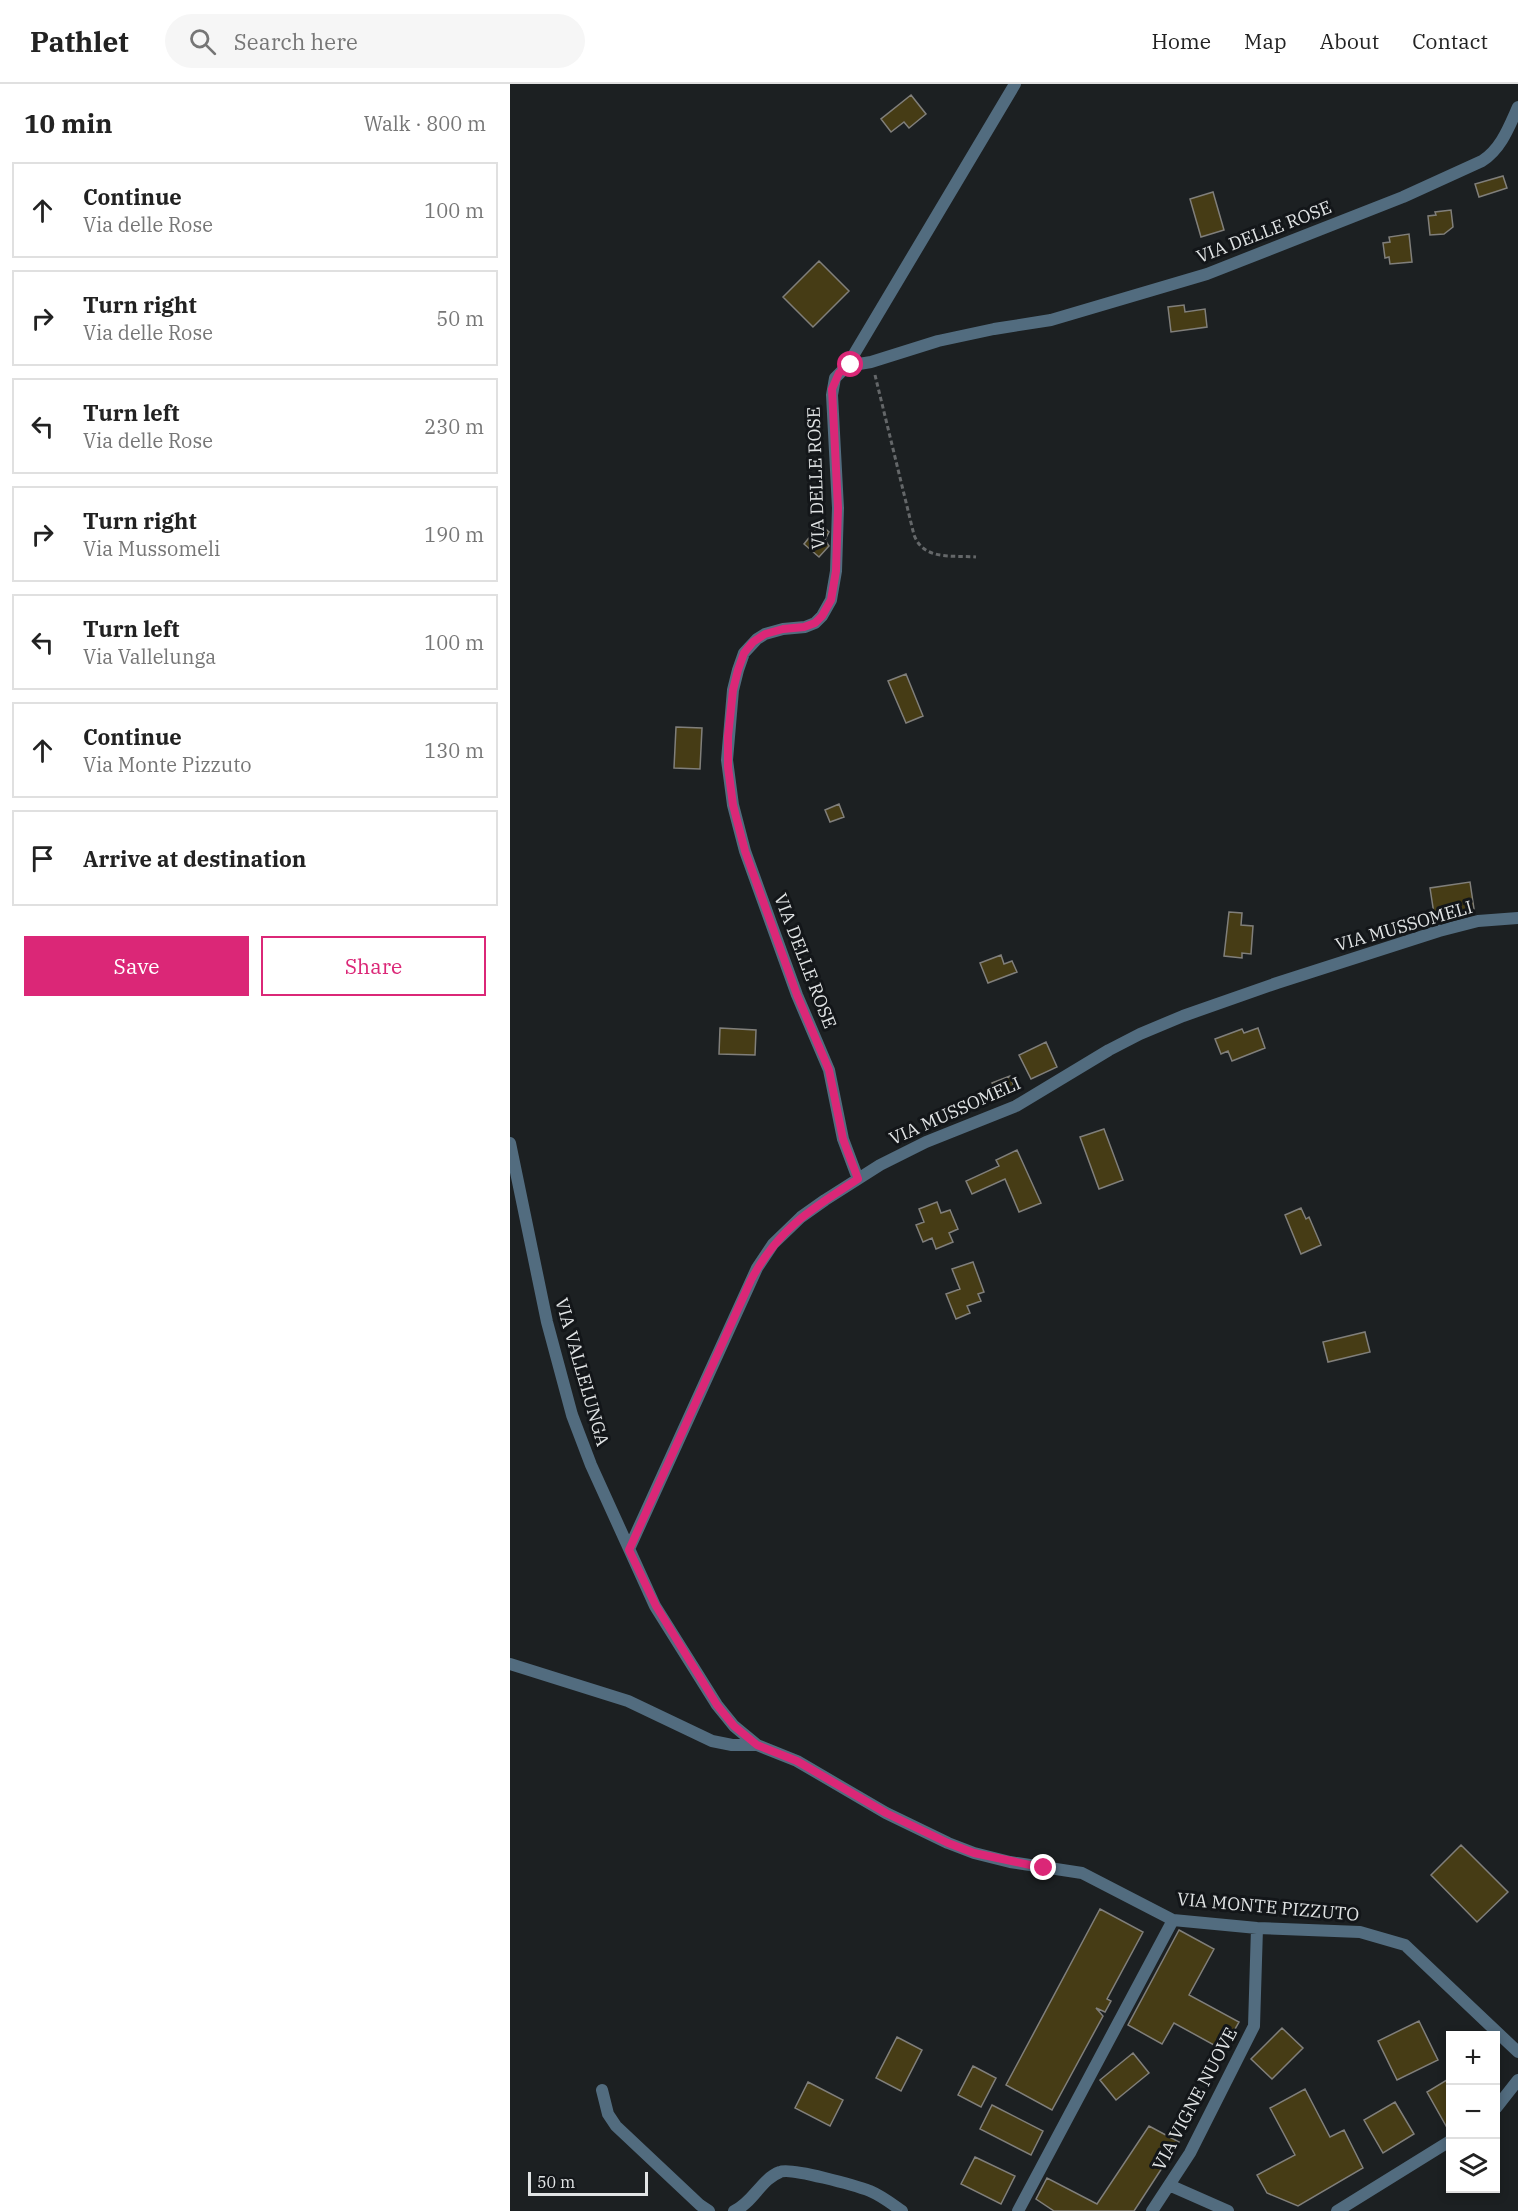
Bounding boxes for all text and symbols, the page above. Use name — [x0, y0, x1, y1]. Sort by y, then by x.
search box — [165, 14, 585, 68]
text: Pathlet — [30, 23, 129, 60]
icon: search — [186, 25, 219, 58]
text: Search here — [234, 27, 358, 56]
text: Home — [1151, 27, 1211, 55]
text: Map — [1244, 27, 1287, 55]
text: About — [1320, 27, 1379, 55]
text: Contact — [1412, 27, 1488, 55]
text: 10 min — [24, 106, 112, 140]
text: Walk · 800 m — [364, 110, 486, 137]
text: Continue — [83, 182, 182, 211]
icon: ahead — [26, 194, 59, 227]
street label: VIA DELLE ROSE — [1193, 195, 1335, 268]
text: 100 m — [424, 197, 484, 224]
text: Via delle Rose — [83, 211, 213, 238]
text: Turn right — [83, 290, 197, 319]
icon: right — [26, 302, 59, 335]
text: 50 m — [436, 305, 484, 332]
text: Via delle Rose — [83, 319, 213, 346]
route start — [837, 351, 863, 377]
text: Turn left — [83, 398, 179, 427]
street label: VIA DELLE ROSE — [802, 406, 829, 550]
icon: left — [26, 410, 59, 443]
text: 230 m — [424, 413, 484, 440]
text: Via delle Rose — [83, 427, 213, 454]
text: Turn right — [83, 506, 197, 535]
icon: right — [26, 518, 59, 551]
text: 190 m — [424, 521, 484, 548]
text: Via Mussomeli — [83, 535, 220, 562]
text: Turn left — [83, 614, 179, 643]
icon: left — [26, 626, 59, 659]
text: 100 m — [424, 629, 484, 656]
text: Via Vallelunga — [83, 643, 216, 670]
text: Continue — [83, 722, 182, 751]
icon: ahead — [26, 734, 59, 767]
text: 130 m — [424, 737, 484, 764]
text: Via Monte Pizzuto — [83, 751, 252, 778]
icon: arrive — [26, 842, 59, 875]
text: Arrive at destination — [83, 844, 306, 873]
street label: VIA DELLE ROSE — [769, 890, 842, 1032]
street label: VIA MUSSOMELI — [1333, 895, 1475, 956]
button: Save — [24, 936, 249, 996]
button: Share — [261, 936, 486, 996]
street label: VIA MUSSOMELI — [885, 1071, 1024, 1150]
street label: VIA VALLELUNGA — [550, 1295, 615, 1449]
route end — [1030, 1854, 1056, 1880]
street label: VIA MONTE PIZZUTO — [1176, 1887, 1360, 1926]
street label: VIA VIGNE NUOVE — [1147, 2023, 1242, 2174]
map controls — [1446, 2031, 1500, 2193]
button: + — [1446, 2031, 1500, 2085]
button: − — [1446, 2085, 1500, 2139]
button: layers — [1446, 2139, 1500, 2193]
scale bar — [528, 2169, 648, 2196]
text: 50 m — [537, 2172, 575, 2192]

